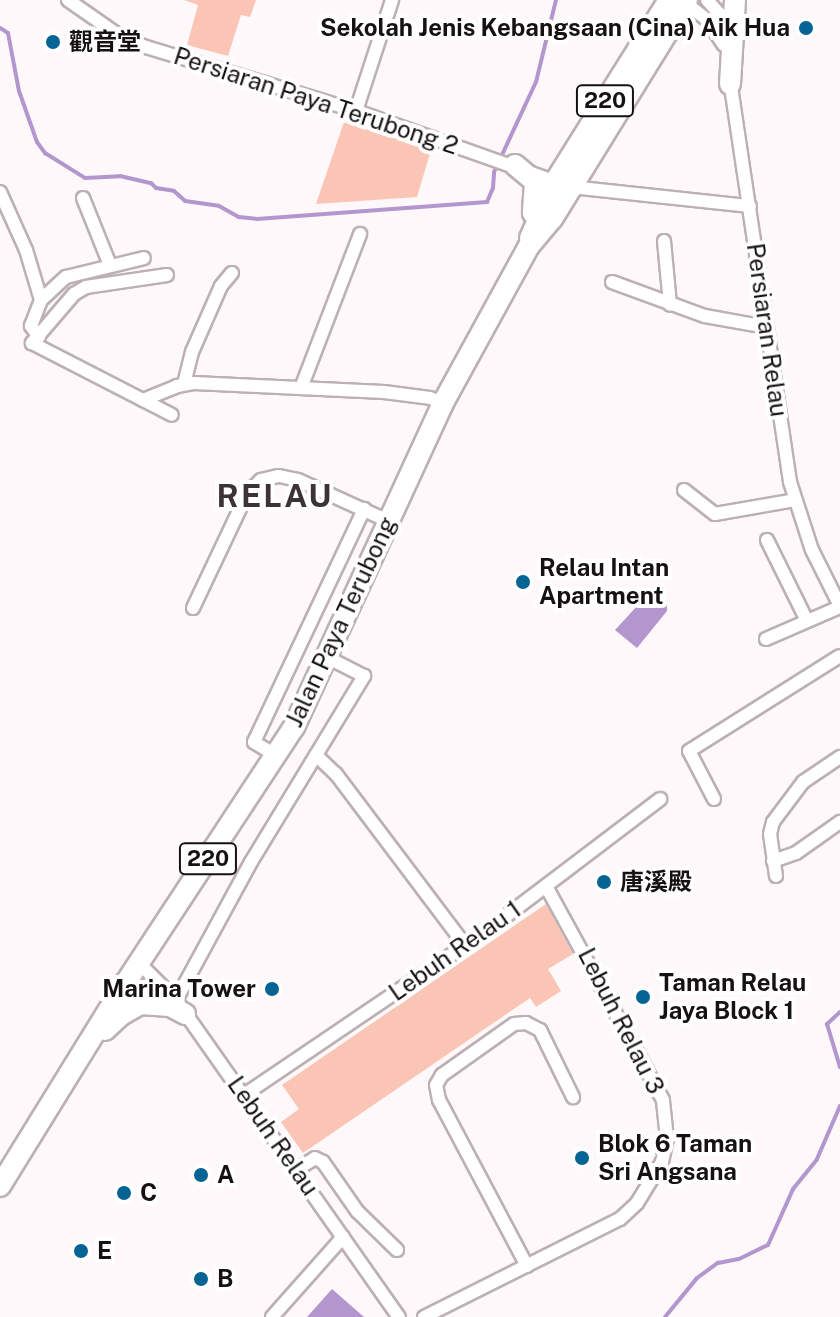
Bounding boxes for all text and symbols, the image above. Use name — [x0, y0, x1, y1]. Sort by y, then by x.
place label: Sekolah Jenis Kebangsaan (Cina) Aik Hua — [320, 14, 790, 42]
marker: Sekolah Jenis Kebangsaan (Cina) Aik Hua — [797, 19, 815, 37]
place label: 觀音堂 — [69, 28, 141, 56]
marker: 觀音堂 — [44, 33, 62, 51]
street label: Persiaran Paya Terubong 2 — [170, 41, 462, 161]
road number: 220 — [575, 83, 635, 119]
street label: Persiaran Relau — [741, 241, 793, 419]
district label: RELAU — [217, 477, 333, 515]
street label: Jalan Paya Terubong — [280, 512, 402, 732]
place label: Relau Intan Apartment — [539, 554, 669, 610]
marker: Relau Intan Apartment — [514, 573, 532, 591]
road number: 220 — [178, 841, 238, 877]
place label: 唐溪殿 — [620, 868, 692, 896]
marker: 唐溪殿 — [595, 873, 613, 891]
street label: Lebuh Relau 1 — [384, 895, 526, 1007]
street label: Lebuh Relau 3 — [572, 943, 670, 1099]
place label: Taman Relau Jaya Block 1 — [659, 969, 806, 1025]
place label: Marina Tower — [102, 975, 256, 1003]
marker: Marina Tower — [263, 980, 281, 998]
marker: Taman Relau Jaya Block 1 — [634, 988, 652, 1006]
street label: Lebuh Relau — [221, 1071, 325, 1201]
place label: Blok 6 Taman Sri Angsana — [598, 1130, 752, 1186]
marker: Blok 6 Taman Sri Angsana — [573, 1149, 591, 1167]
place label: A — [217, 1161, 234, 1189]
marker: A — [192, 1166, 210, 1184]
place label: C — [140, 1179, 157, 1207]
marker: C — [115, 1184, 133, 1202]
place label: E — [97, 1237, 112, 1265]
marker: E — [72, 1242, 90, 1260]
place label: B — [217, 1265, 233, 1293]
marker: B — [192, 1270, 210, 1288]

